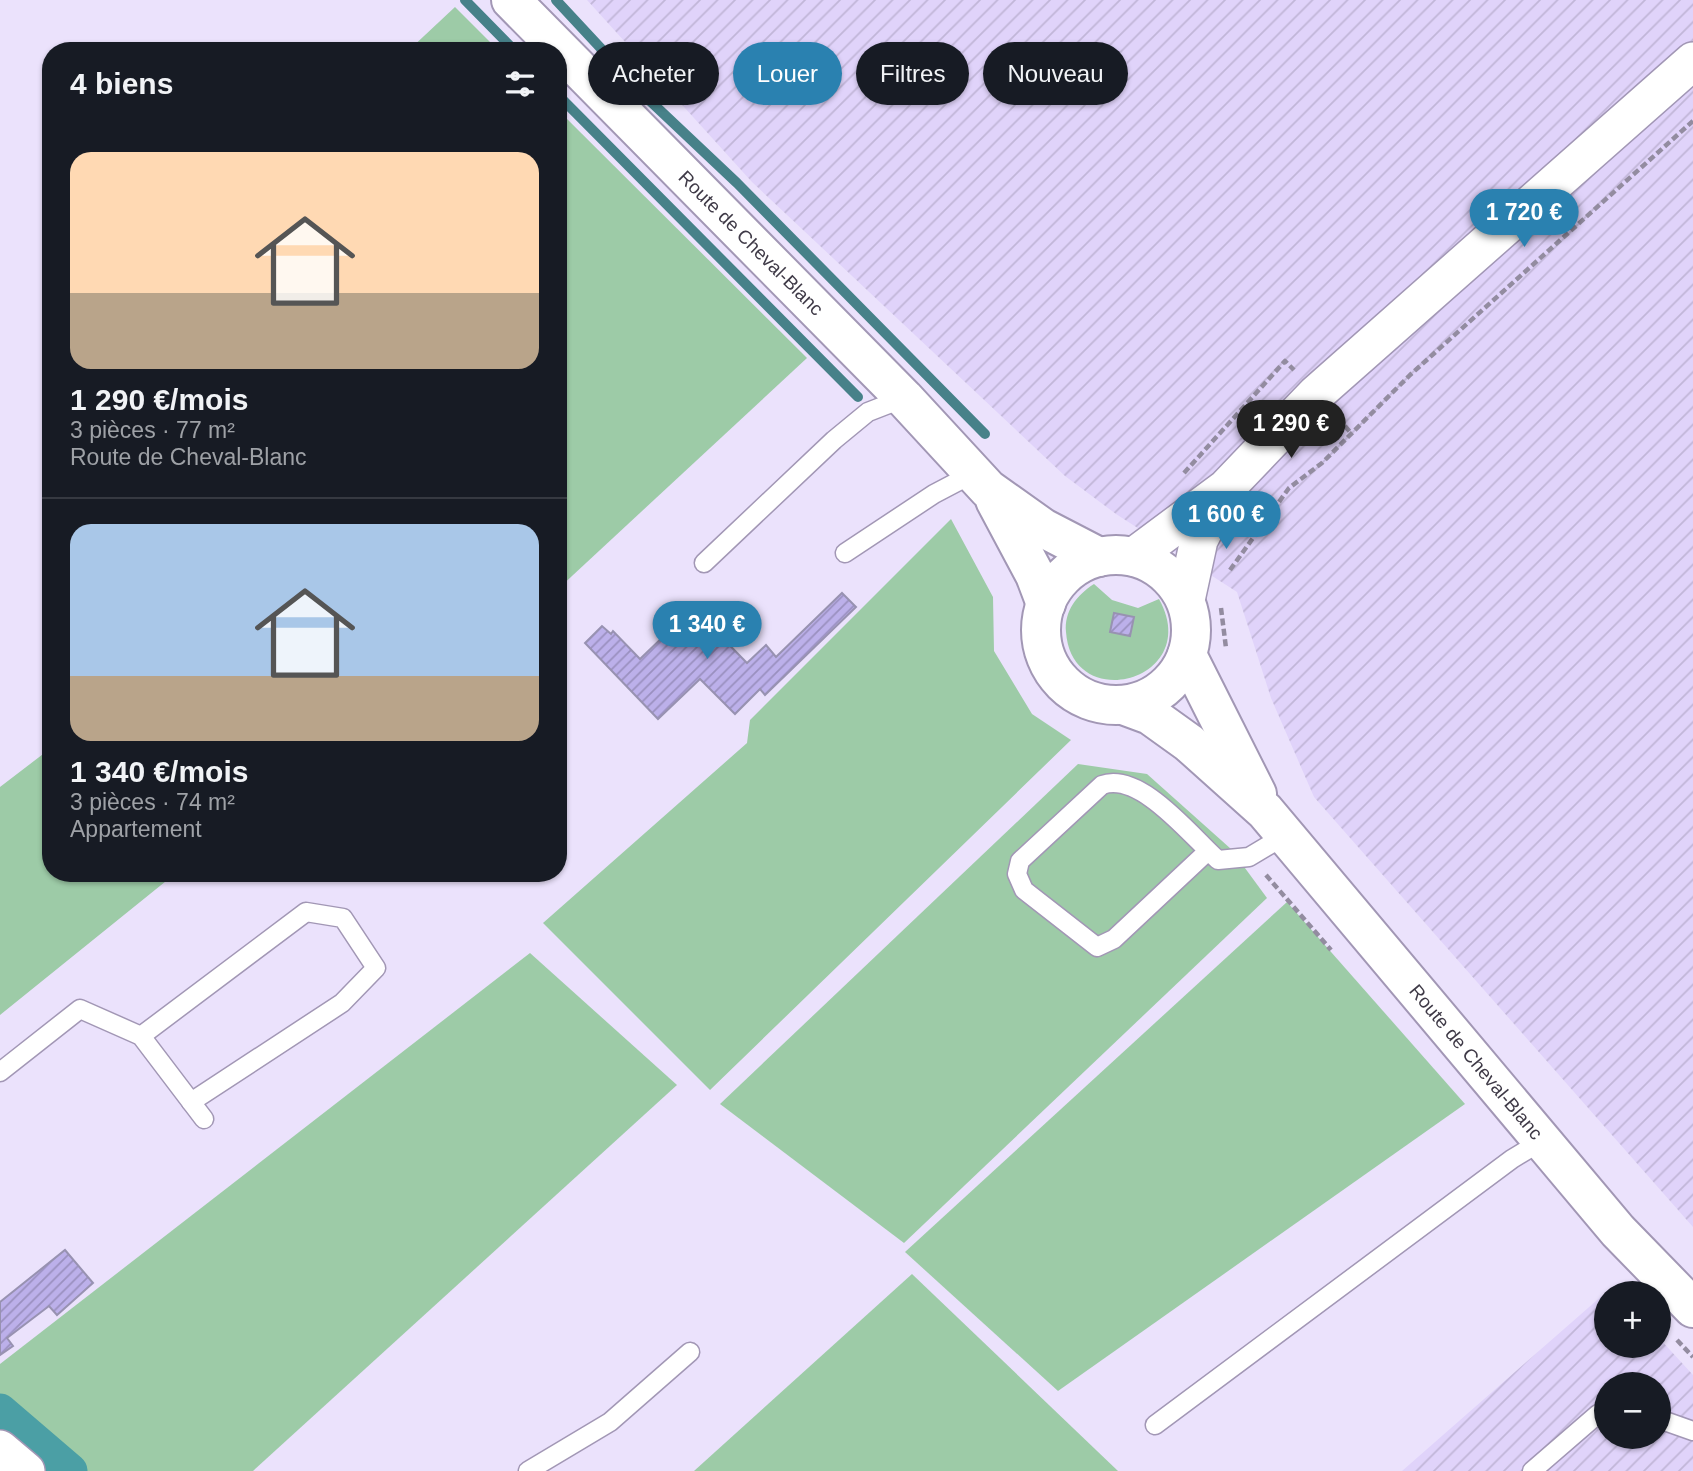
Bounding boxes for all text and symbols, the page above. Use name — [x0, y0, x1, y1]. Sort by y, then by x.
chip: Acheter — [588, 42, 719, 105]
chip: Louer — [733, 42, 842, 105]
chip: Filtres — [856, 42, 969, 105]
chip: Nouveau — [983, 42, 1128, 105]
icon: filters — [501, 65, 539, 103]
text: 4 biens — [70, 67, 173, 100]
street label: Route de Cheval-Blanc — [674, 166, 828, 320]
pin: 1 720 € — [1459, 190, 1589, 249]
icon: home — [242, 198, 368, 324]
text: 1 720 € — [1486, 199, 1562, 225]
text: 1 290 €/mois — [70, 383, 248, 416]
pin: 1 290 € — [1226, 400, 1356, 460]
text: 1 290 € — [1253, 410, 1329, 436]
text: 3 pièces · 77 m² — [70, 417, 235, 443]
text: Route de Cheval-Blanc — [70, 444, 307, 470]
pin: 1 600 € — [1161, 491, 1291, 551]
text: 1 600 € — [1188, 501, 1264, 527]
icon: home — [242, 570, 368, 696]
pin: 1 340 € — [642, 602, 772, 661]
text: 1 340 € — [669, 611, 745, 637]
text: 1 340 €/mois — [70, 755, 248, 788]
text: 3 pièces · 74 m² — [70, 789, 235, 815]
text: Appartement — [70, 816, 202, 842]
street label: Route de Cheval-Blanc — [1405, 980, 1547, 1144]
map controls — [1594, 1281, 1671, 1449]
button: + — [1594, 1281, 1671, 1358]
button: − — [1594, 1372, 1671, 1449]

